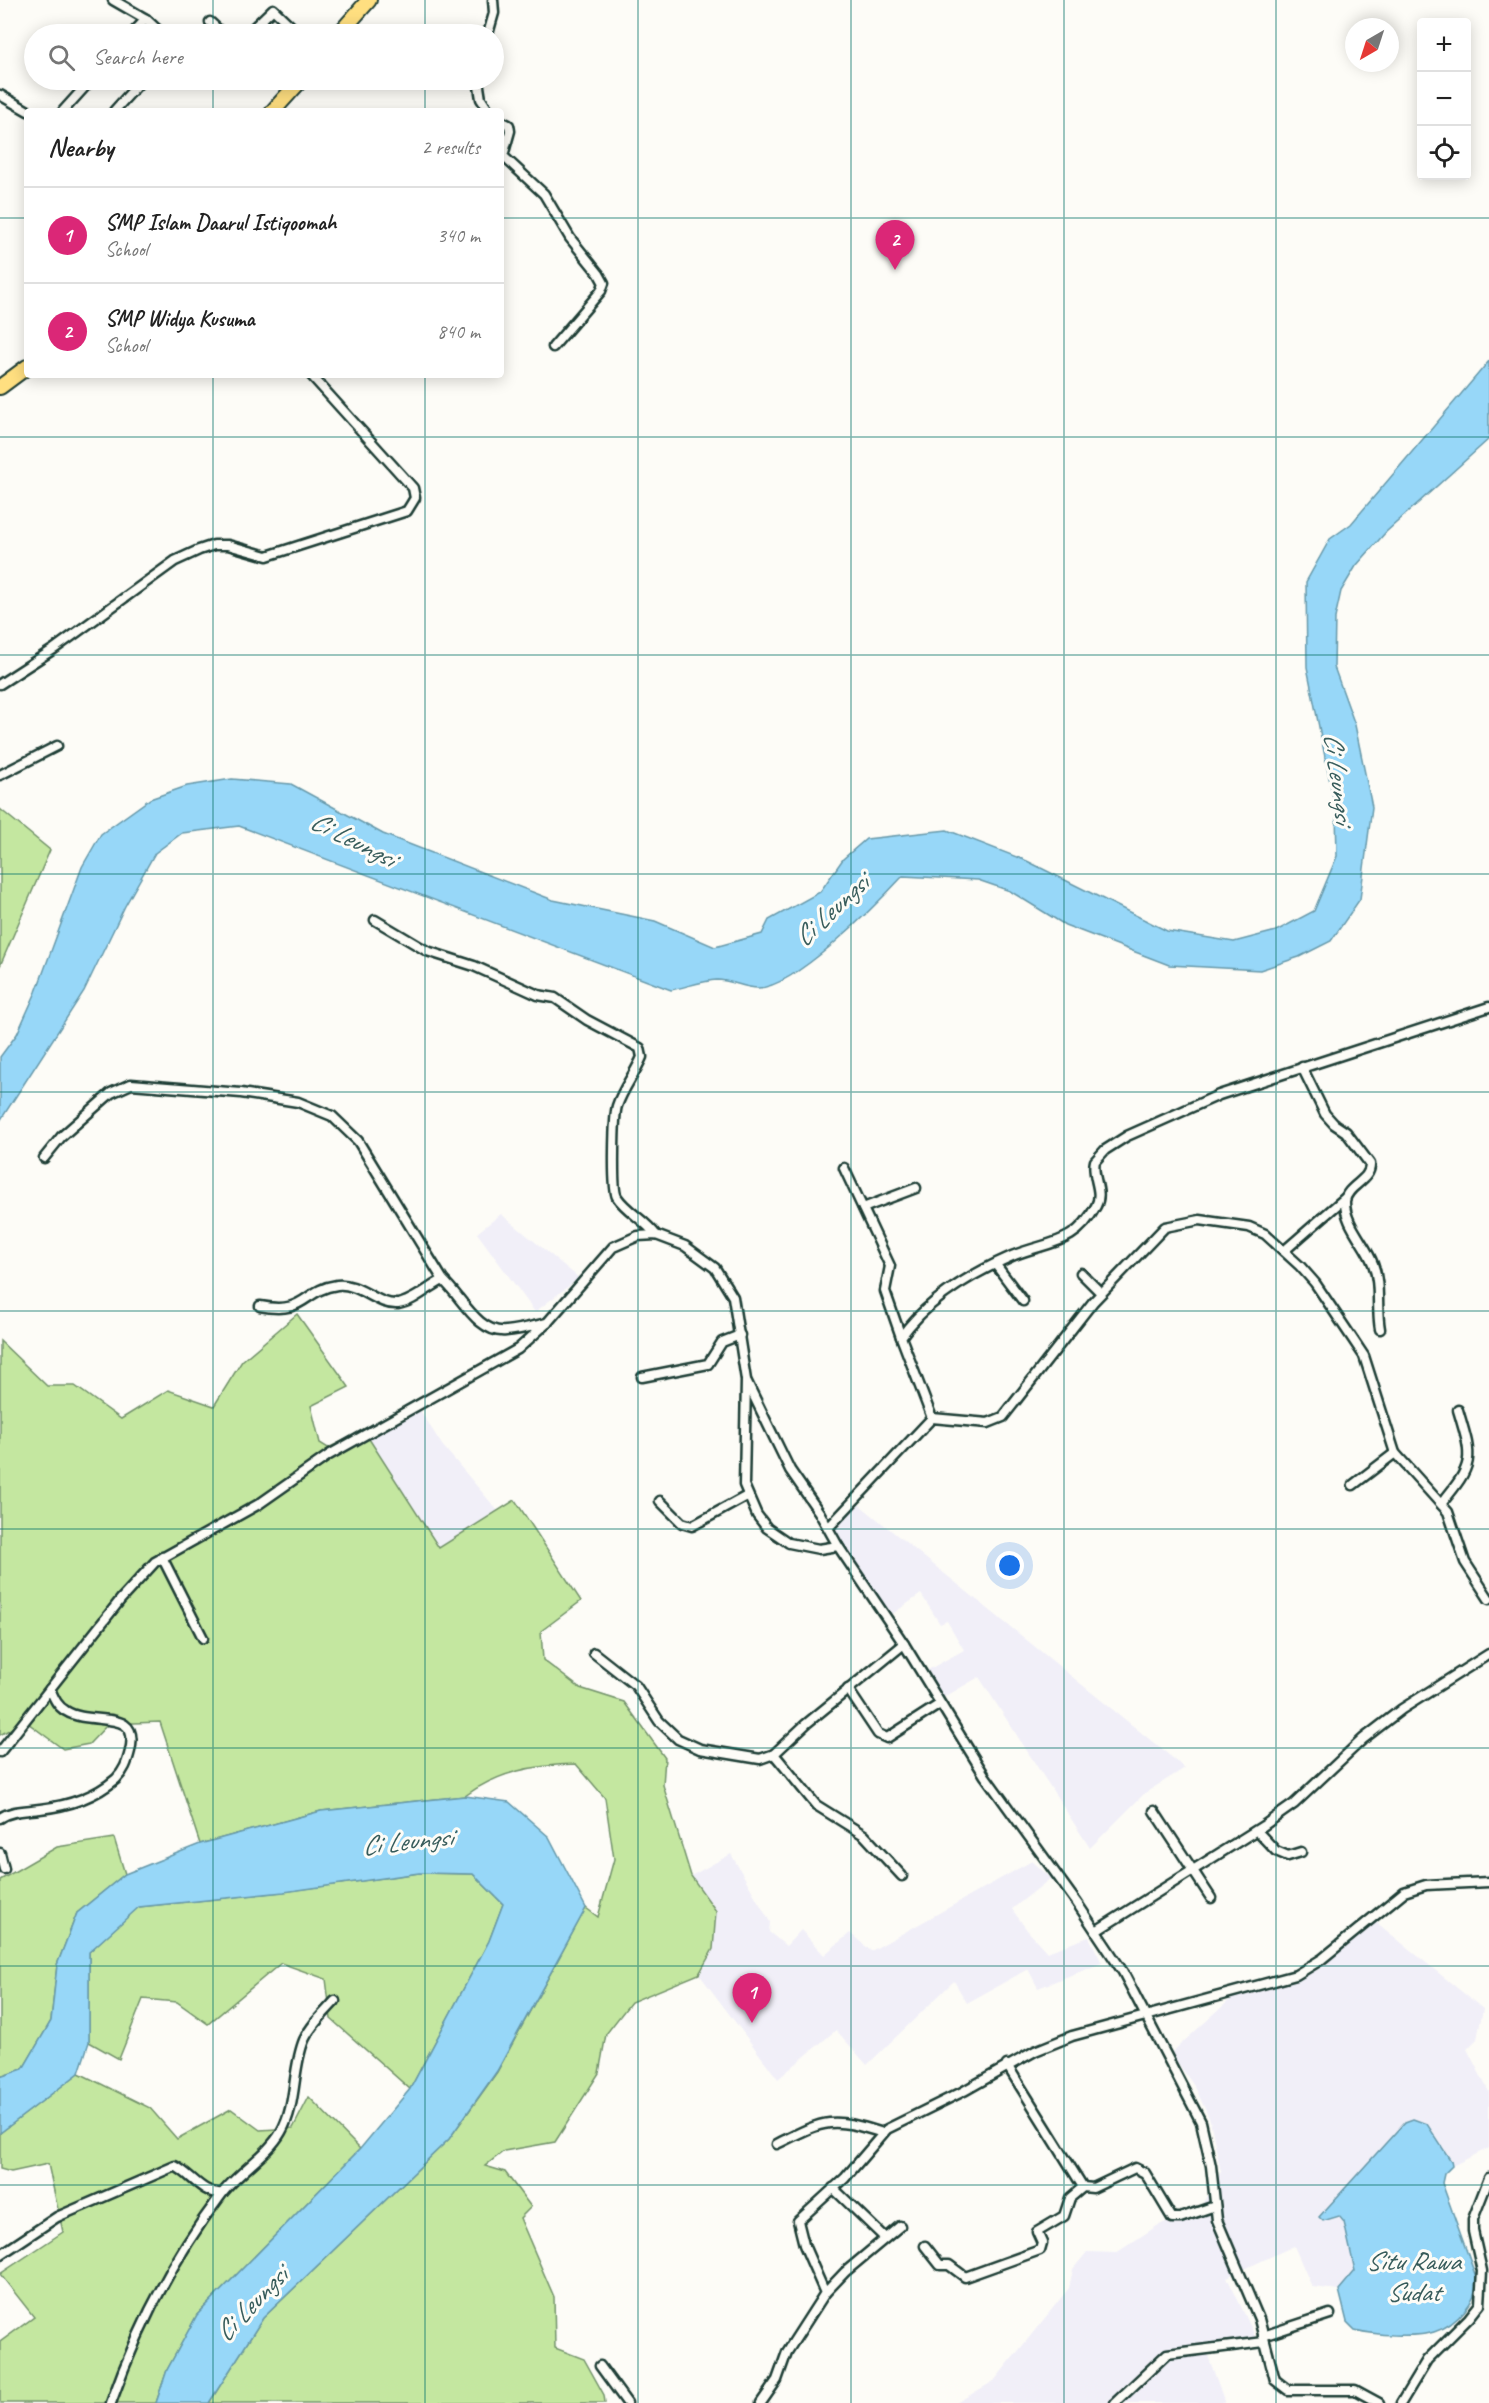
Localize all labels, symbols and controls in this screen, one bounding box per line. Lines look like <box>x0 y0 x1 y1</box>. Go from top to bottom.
north arrow <box>1345 18 1399 72</box>
map controls <box>1417 18 1471 180</box>
button: + <box>1417 18 1471 72</box>
search box <box>24 24 504 90</box>
icon: search <box>45 41 78 74</box>
text: Search here <box>93 43 183 71</box>
button: − <box>1417 72 1471 126</box>
button: locate <box>1417 126 1471 180</box>
text: Nearby <box>48 131 113 164</box>
text: 2 results <box>421 135 480 160</box>
text: SMP Islam Daarul Istiqoomah <box>105 209 336 237</box>
pin: 2 <box>876 220 914 270</box>
text: 1 <box>63 223 72 248</box>
text: 340 m <box>437 223 480 248</box>
text: School <box>105 237 148 262</box>
text: SMP Widya Kusuma <box>105 305 254 333</box>
text: 2 <box>63 319 72 344</box>
text: 840 m <box>437 319 480 344</box>
text: School <box>105 333 148 358</box>
water label: Ci Leungsi <box>1317 731 1362 832</box>
water label: Ci Leungsi <box>305 803 407 878</box>
water label: Ci Leungsi <box>786 862 881 953</box>
your location <box>995 1551 1024 1580</box>
water label: Ci Leungsi <box>360 1819 461 1863</box>
pin: 1 <box>732 1974 771 2023</box>
water label: Situ Rawa Sudat <box>1366 2244 1462 2309</box>
water label: Ci Leungsi <box>207 2255 300 2348</box>

